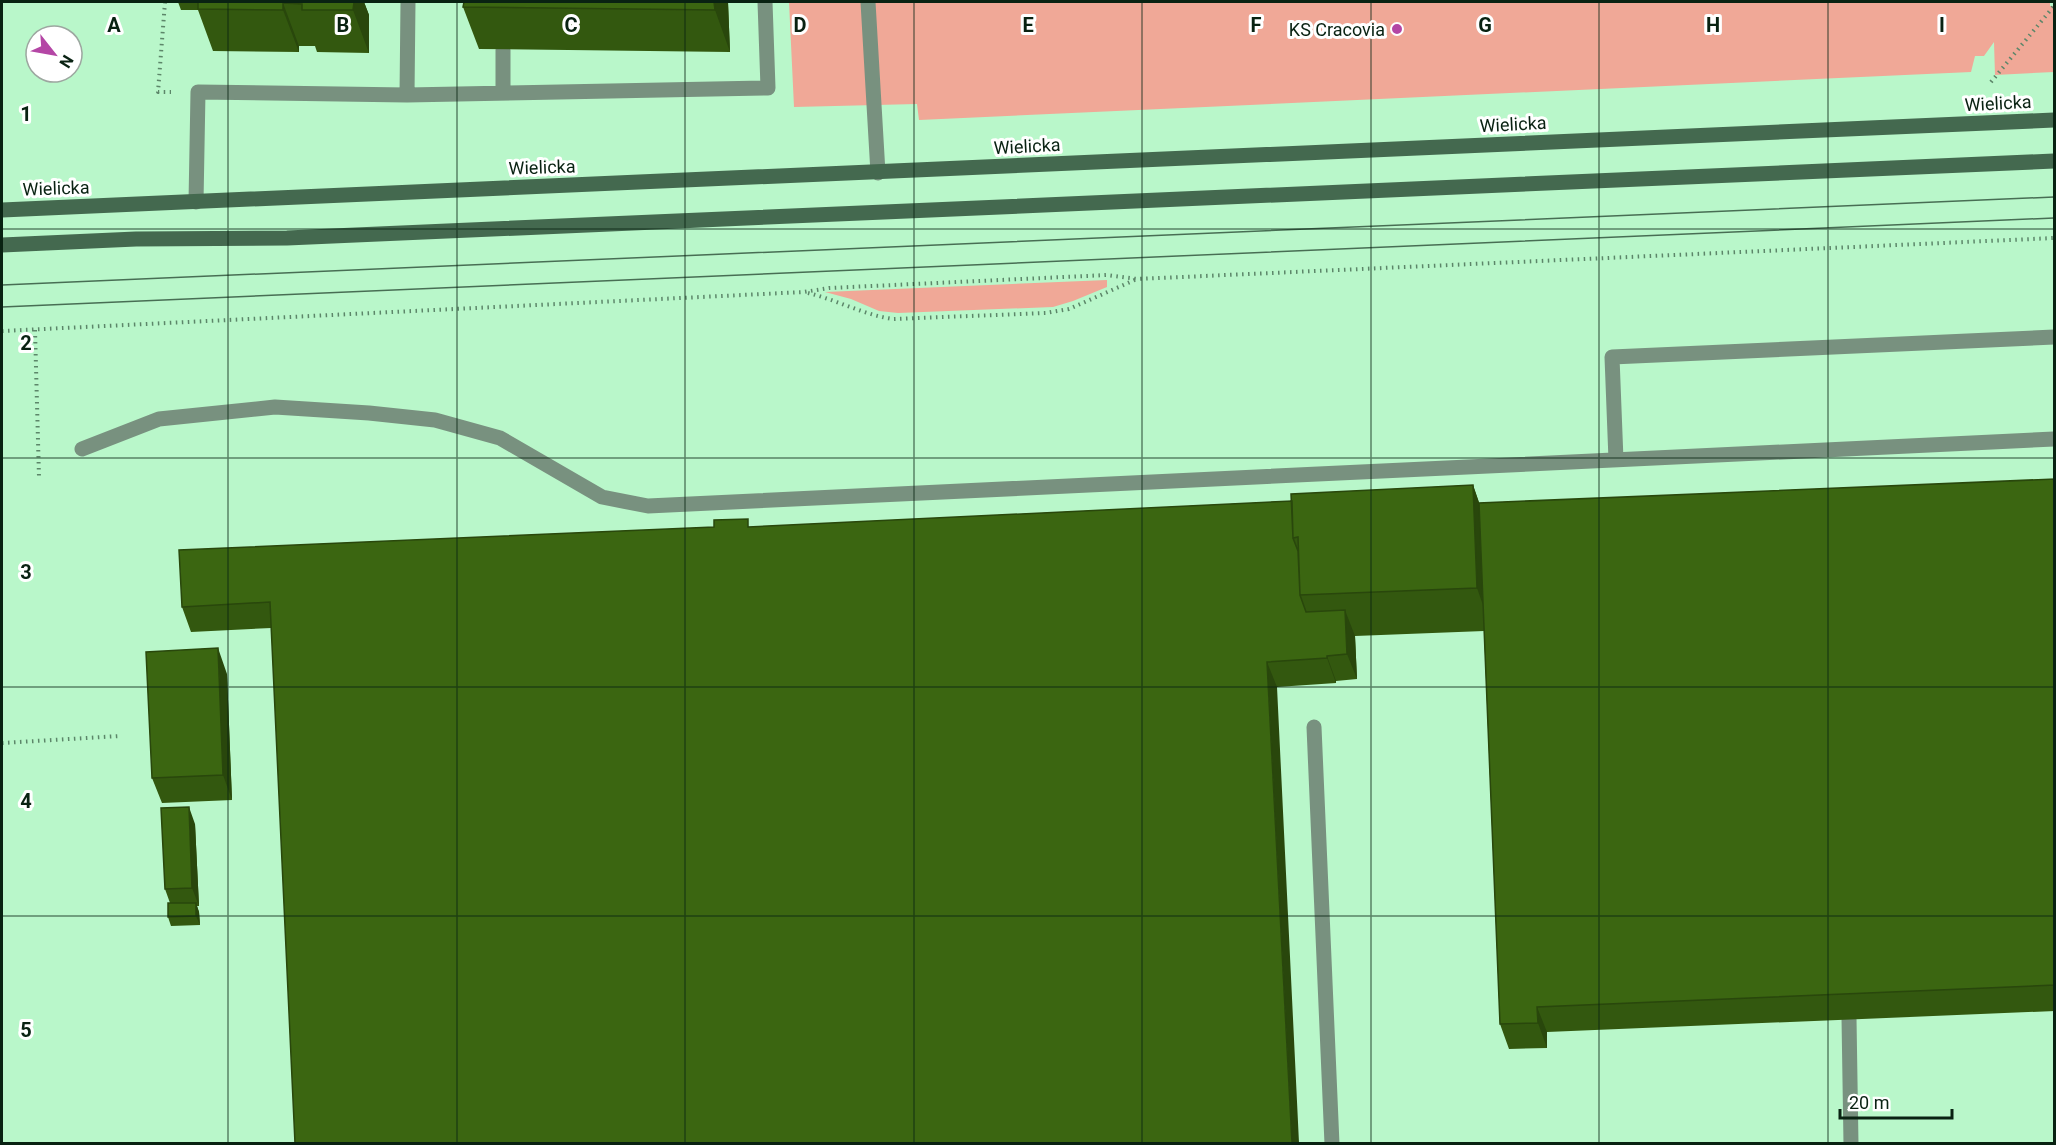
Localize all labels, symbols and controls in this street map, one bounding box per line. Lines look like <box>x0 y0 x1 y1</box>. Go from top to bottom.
text: A <box>107 13 121 37</box>
text: B <box>337 13 349 37</box>
text: C <box>564 13 578 37</box>
text: D <box>794 13 807 37</box>
text: E <box>1022 13 1034 37</box>
text: F <box>1251 13 1262 37</box>
text: G <box>1478 13 1492 37</box>
text: H <box>1706 13 1720 37</box>
text: I <box>1939 13 1945 37</box>
place label: KS Cracovia <box>1289 19 1385 40</box>
marker: KS Cracovia <box>1390 22 1404 36</box>
north arrow <box>24 24 84 84</box>
text: N <box>55 52 77 71</box>
street label: Wielicka <box>1964 91 2032 115</box>
text: 1 <box>20 102 32 126</box>
street label: Wielicka <box>1479 112 1547 136</box>
street label: Wielicka <box>993 134 1061 158</box>
street label: Wielicka <box>508 155 576 179</box>
street label: Wielicka <box>22 176 90 200</box>
text: 2 <box>20 331 32 355</box>
text: 3 <box>20 560 32 584</box>
text: 4 <box>20 789 32 813</box>
text: 5 <box>20 1018 32 1042</box>
scale bar <box>1840 1082 1952 1120</box>
text: 20 m <box>1849 1092 1889 1113</box>

